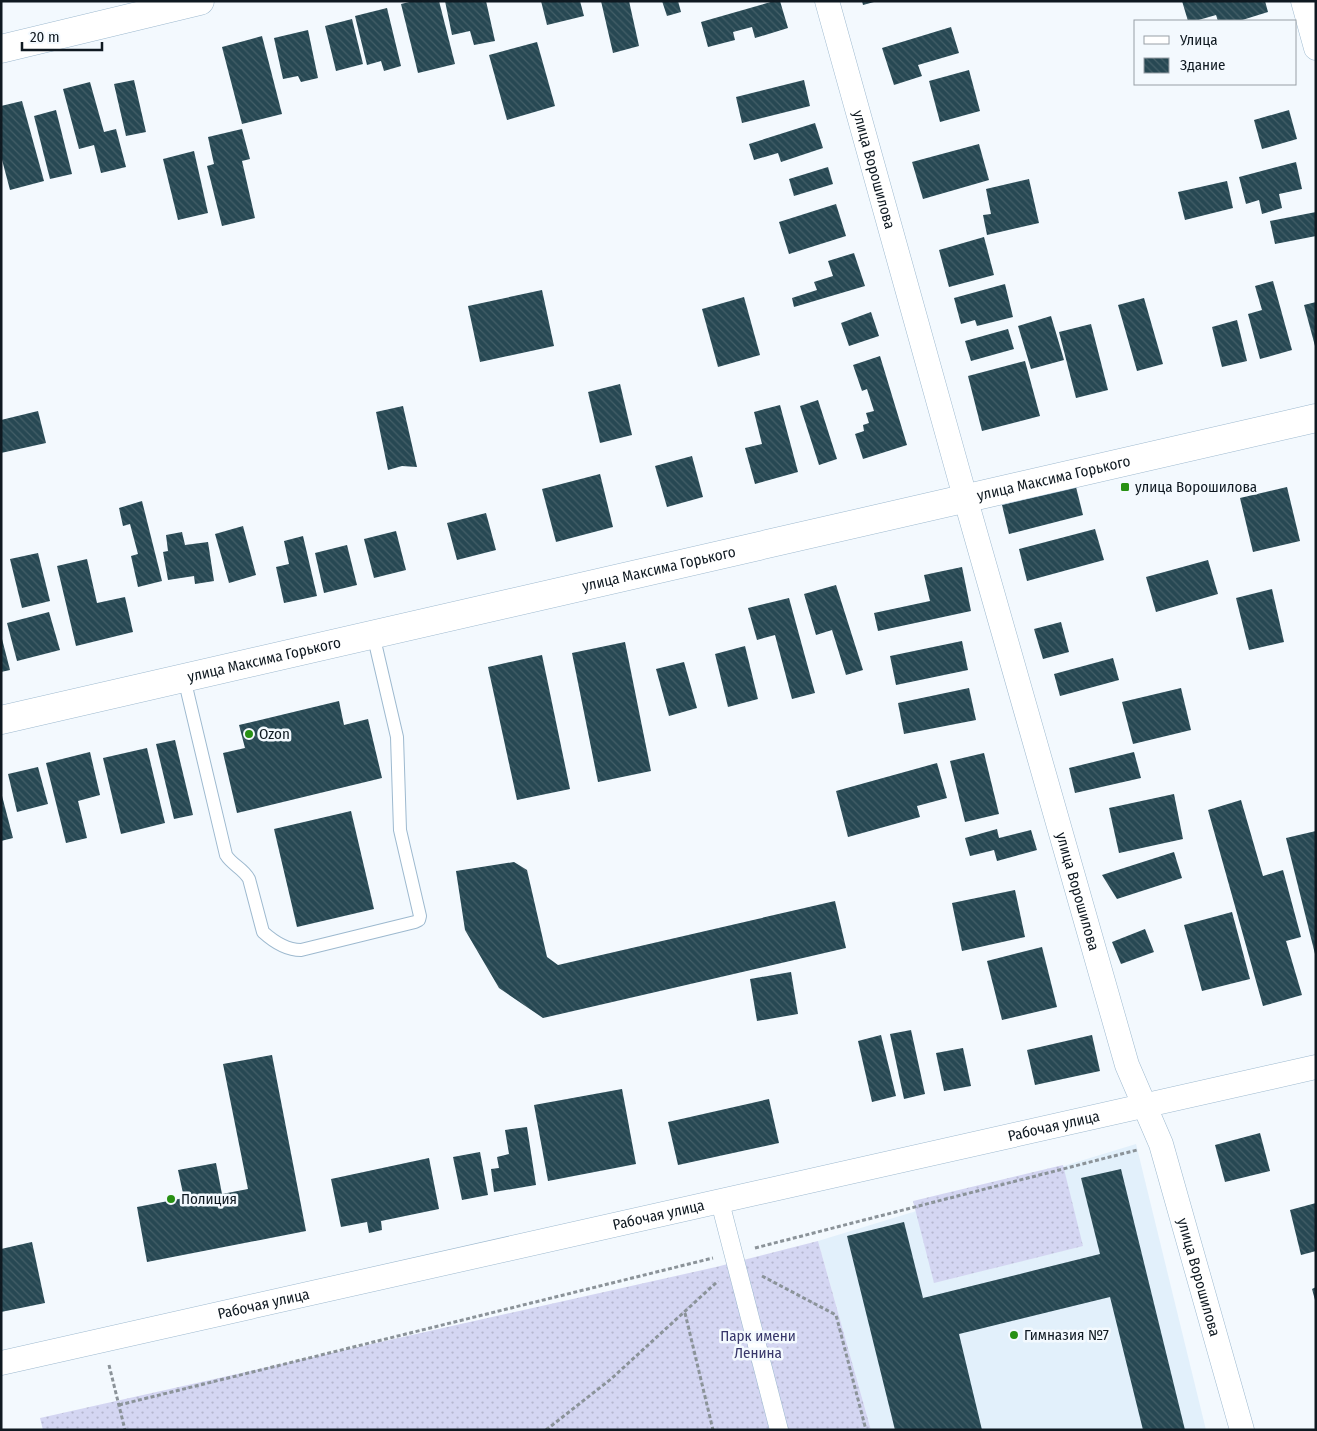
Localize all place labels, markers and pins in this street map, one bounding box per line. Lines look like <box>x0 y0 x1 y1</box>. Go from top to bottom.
place label: улица Ворошилова <box>1135 478 1257 496</box>
marker: улица Ворошилова <box>1119 481 1131 493</box>
place label: Ozon <box>259 725 290 743</box>
marker: Ozon <box>243 728 255 740</box>
place label: Полиция <box>181 1190 237 1208</box>
marker: Полиция <box>165 1193 177 1205</box>
place label: Гимназия №7 <box>1024 1326 1109 1344</box>
marker: Гимназия №7 <box>1008 1329 1020 1341</box>

